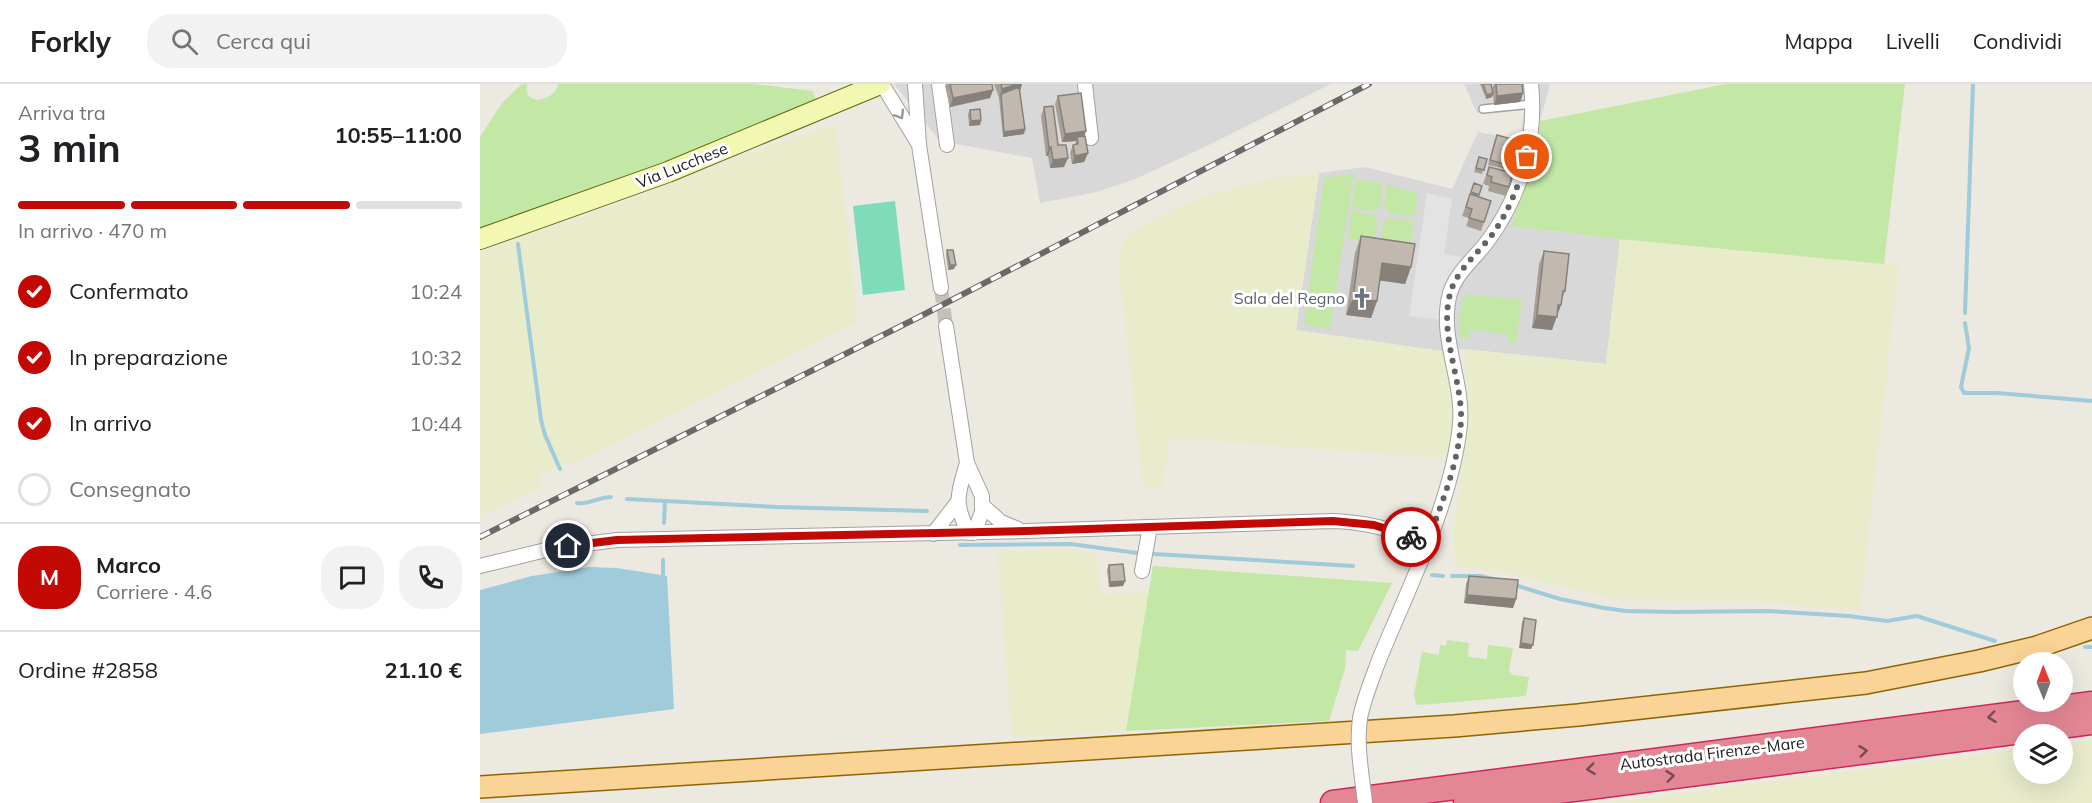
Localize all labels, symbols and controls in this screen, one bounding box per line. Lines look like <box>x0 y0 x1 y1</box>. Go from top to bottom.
search box <box>147 14 567 68</box>
text: Forkly <box>30 24 111 59</box>
icon: search <box>168 25 201 58</box>
text: Cerca qui <box>216 27 311 55</box>
text: Mappa <box>1784 28 1853 54</box>
text: Livelli <box>1886 28 1940 54</box>
text: Condividi <box>1973 28 2062 54</box>
text: Arriva tra <box>18 100 106 125</box>
one-way arrow <box>893 109 905 119</box>
text: 10:55–11:00 <box>334 121 462 149</box>
text: 3 min <box>18 123 121 172</box>
pin <box>1501 131 1552 182</box>
street label: Via Lucchese <box>633 138 731 192</box>
icon: bag <box>1510 140 1543 173</box>
text: In arrivo · 470 m <box>18 218 167 243</box>
icon: check <box>18 275 51 308</box>
text: Confermato <box>69 277 188 305</box>
text: 10:24 <box>409 279 462 304</box>
church icon: Sala del Regno <box>1350 286 1374 310</box>
place label: Sala del Regno <box>1234 288 1345 308</box>
icon: check <box>18 341 51 374</box>
text: In preparazione <box>69 343 228 371</box>
text: 10:32 <box>409 345 462 370</box>
icon: check <box>18 407 51 440</box>
text: In arrivo <box>69 409 152 437</box>
text: 10:44 <box>409 411 462 436</box>
text: Consegnato <box>69 475 191 503</box>
courier <box>1381 507 1441 567</box>
pin <box>542 520 593 571</box>
icon: bike <box>1395 521 1428 554</box>
icon: home <box>551 529 584 562</box>
button: chat <box>321 546 384 609</box>
button: phone <box>399 546 462 609</box>
text: Marco <box>96 551 161 579</box>
text: M <box>40 563 59 591</box>
text: Corriere · 4.6 <box>96 579 212 604</box>
north arrow <box>2013 652 2073 712</box>
map controls <box>2013 652 2073 784</box>
text: Ordine #2858 <box>18 656 158 684</box>
text: 21.10 € <box>385 656 462 684</box>
one-way arrow <box>1988 710 1997 723</box>
button: layers <box>2013 724 2073 784</box>
street label: Autostrada Firenze-Mare <box>1618 732 1806 774</box>
one-way arrow <box>1859 746 1868 758</box>
one-way arrow <box>1586 763 1595 775</box>
one-way arrow <box>1665 771 1675 783</box>

